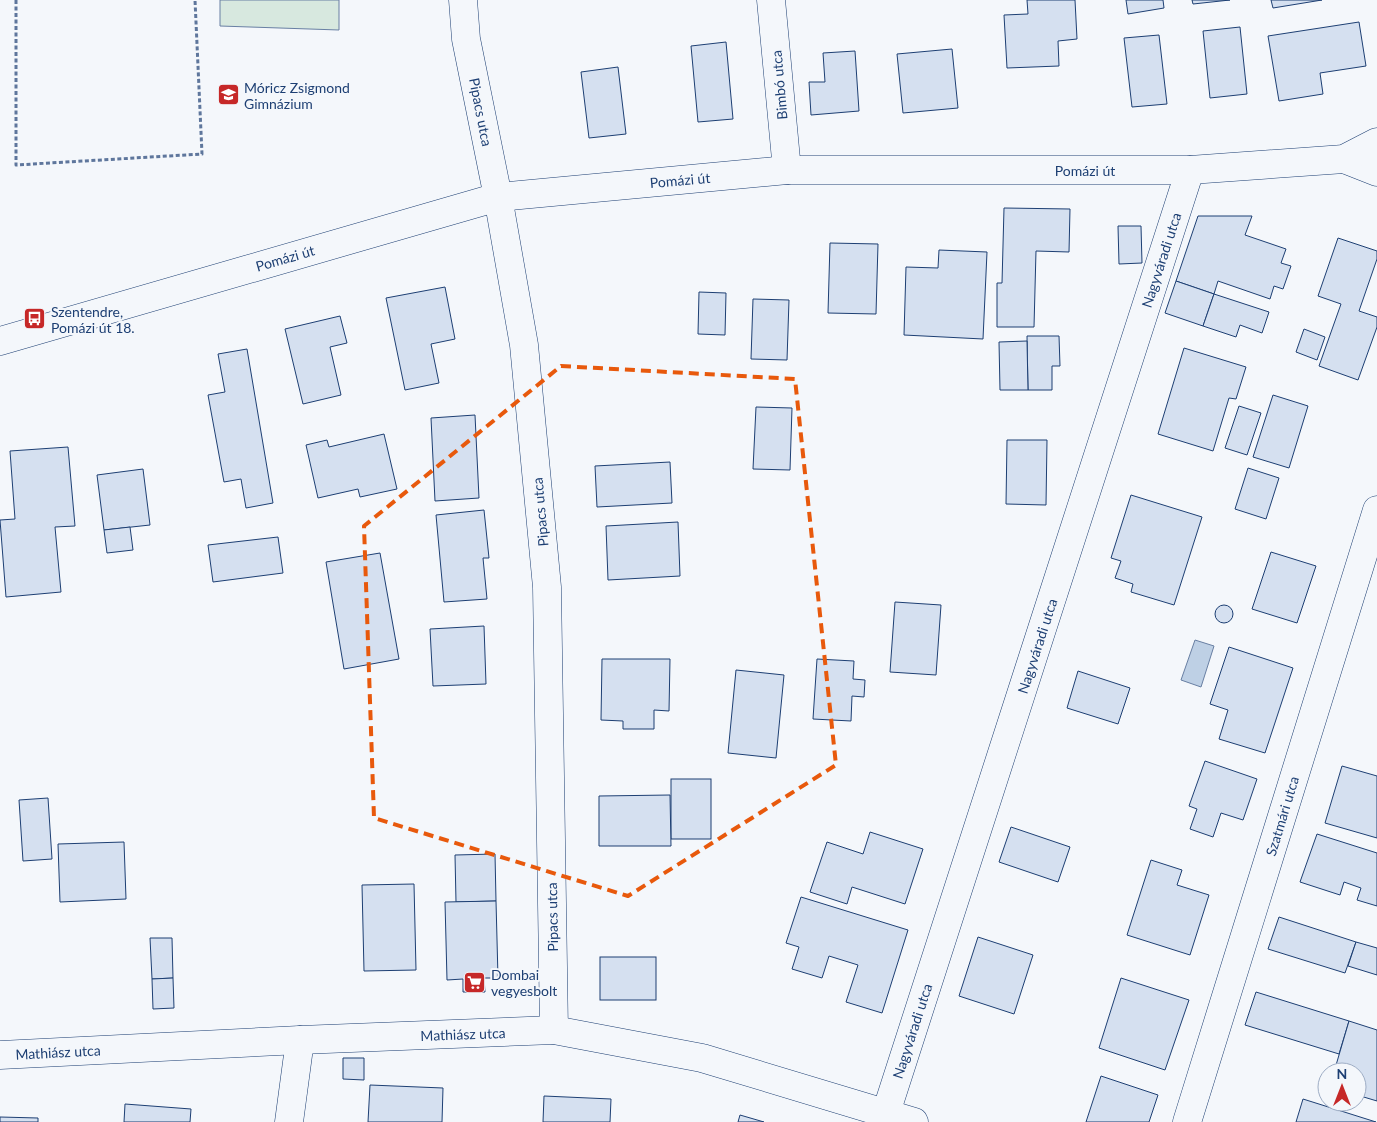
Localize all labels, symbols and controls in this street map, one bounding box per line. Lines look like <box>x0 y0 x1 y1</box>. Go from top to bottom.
street label: Bimbó utca <box>767 50 790 120</box>
street label: Pipacs utca <box>466 76 496 148</box>
place label: Móricz Zsigmond Gimnázium <box>244 79 350 112</box>
school or university icon: Móricz Zsigmond Gimnázium <box>216 83 240 107</box>
street label: Pomázi út <box>1055 162 1115 179</box>
street label: Pomázi út <box>649 169 711 191</box>
street label: Nagyváradi utca <box>1138 210 1184 310</box>
street label: Pomázi út <box>254 241 316 275</box>
place label: Szentendre, Pomázi út 18. <box>51 303 135 336</box>
bus stop icon: Szentendre, Pomázi út 18. <box>23 307 47 331</box>
street label: Pipacs utca <box>529 477 551 547</box>
street label: Nagyváradi utca <box>1014 596 1060 696</box>
street label: Szatmári utca <box>1262 774 1302 858</box>
street label: Pipacs utca <box>543 882 561 952</box>
place label: Dombai vegyesbolt <box>491 966 557 999</box>
supermarket icon: Dombai vegyesbolt <box>463 970 487 994</box>
street label: Nagyváradi utca <box>889 981 935 1081</box>
street label: Mathiász utca <box>420 1024 506 1044</box>
street label: Mathiász utca <box>15 1041 101 1063</box>
north arrow <box>1317 1062 1367 1112</box>
text: N <box>1337 1065 1347 1082</box>

